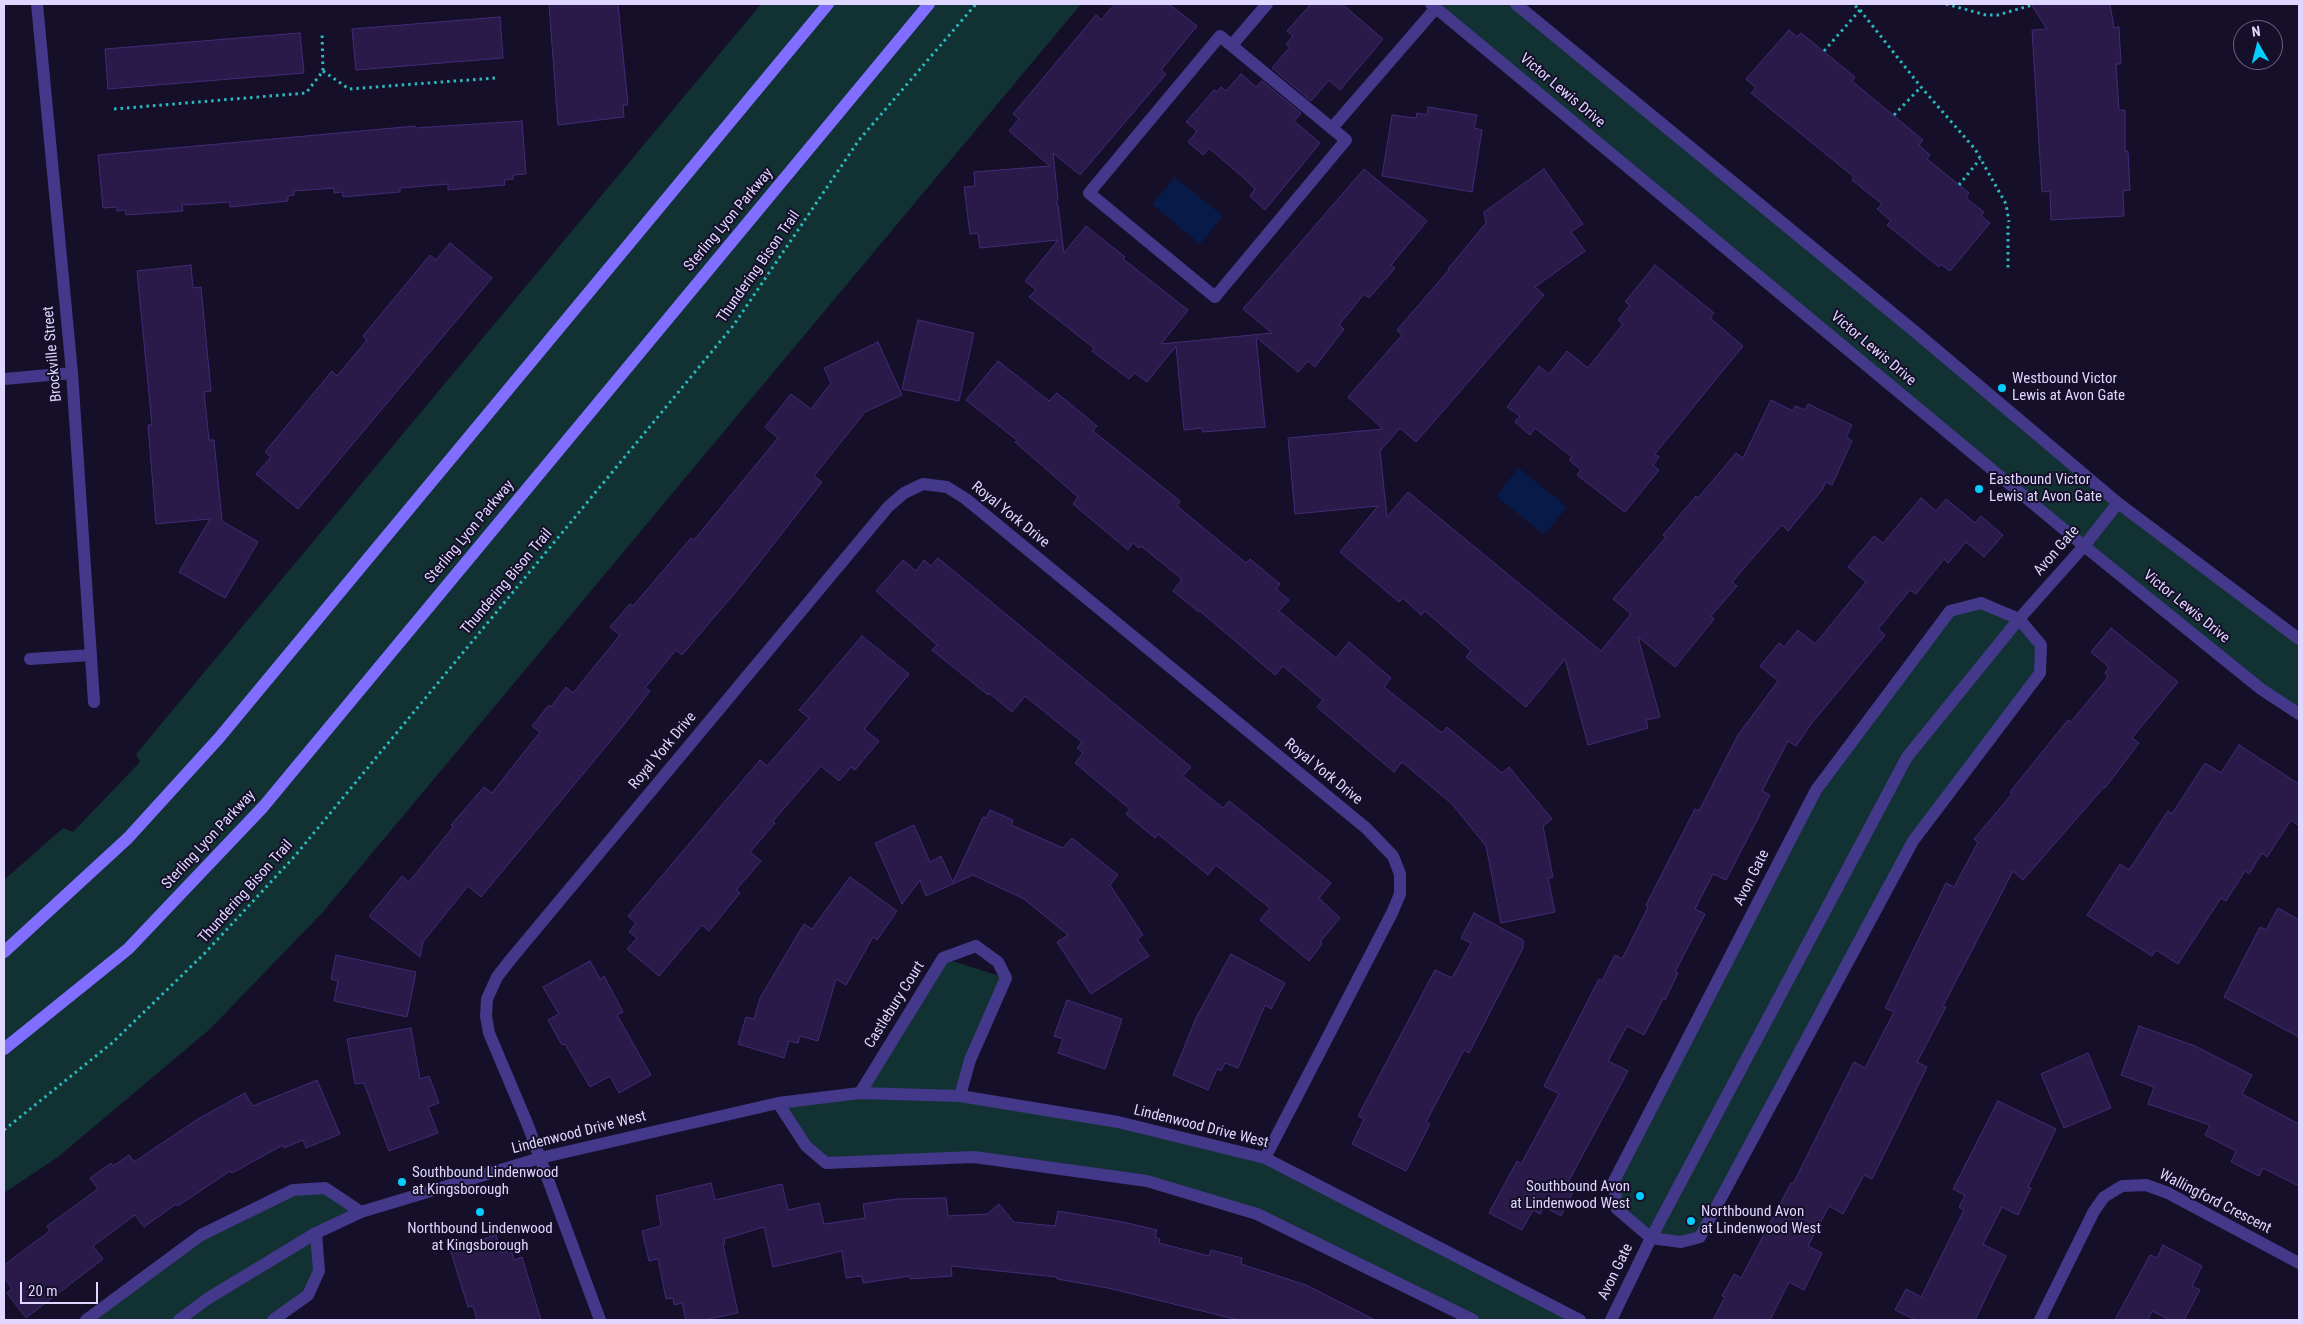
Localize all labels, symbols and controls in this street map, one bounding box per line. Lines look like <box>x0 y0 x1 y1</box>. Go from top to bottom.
north arrow <box>2233 20 2283 70</box>
text: N <box>2251 23 2261 40</box>
street label: Victor Lewis Drive <box>1516 50 1608 132</box>
street label: Sterling Lyon Parkway <box>681 165 777 275</box>
street label: Thundering Bison Trail <box>714 208 804 326</box>
street label: Brockville Street <box>40 305 66 403</box>
street label: Victor Lewis Drive <box>1827 308 1919 390</box>
place label: Westbound Victor Lewis at Avon Gate <box>2012 370 2125 405</box>
marker: Westbound Victor Lewis at Avon Gate <box>1996 382 2008 394</box>
place label: Eastbound Victor Lewis at Avon Gate <box>1989 471 2102 506</box>
street label: Sterling Lyon Parkway <box>422 477 518 587</box>
street label: Royal York Drive <box>967 478 1053 552</box>
marker: Eastbound Victor Lewis at Avon Gate <box>1973 483 1985 495</box>
street label: Avon Gate <box>2030 522 2084 580</box>
street label: Thundering Bison Trail <box>458 525 556 639</box>
street label: Victor Lewis Drive <box>2139 567 2233 647</box>
street label: Royal York Drive <box>626 709 700 793</box>
street label: Royal York Drive <box>1280 735 1366 809</box>
street label: Sterling Lyon Parkway <box>158 787 260 893</box>
street label: Thundering Bison Trail <box>195 837 297 947</box>
street label: Avon Gate <box>1730 847 1774 909</box>
street label: Castlebury Court <box>861 958 929 1052</box>
street label: Lindenwood Drive West <box>1132 1102 1270 1152</box>
street label: Lindenwood Drive West <box>510 1108 648 1158</box>
place label: Southbound Lindenwood at Kingsborough <box>412 1164 558 1199</box>
street label: Wallingford Crescent <box>2156 1166 2274 1238</box>
marker: Southbound Lindenwood at Kingsborough <box>396 1176 408 1188</box>
place label: Southbound Avon at Lindenwood West <box>1510 1178 1630 1213</box>
marker: Southbound Avon at Lindenwood West <box>1634 1190 1646 1202</box>
place label: Northbound Avon at Lindenwood West <box>1701 1203 1821 1238</box>
marker: Northbound Lindenwood at Kingsborough <box>474 1206 486 1218</box>
marker: Northbound Avon at Lindenwood West <box>1685 1215 1697 1227</box>
place label: Northbound Lindenwood at Kingsborough <box>407 1220 553 1255</box>
street label: Avon Gate <box>1595 1241 1637 1303</box>
scale bar <box>22 1272 100 1304</box>
text: 20 m <box>28 1282 58 1300</box>

